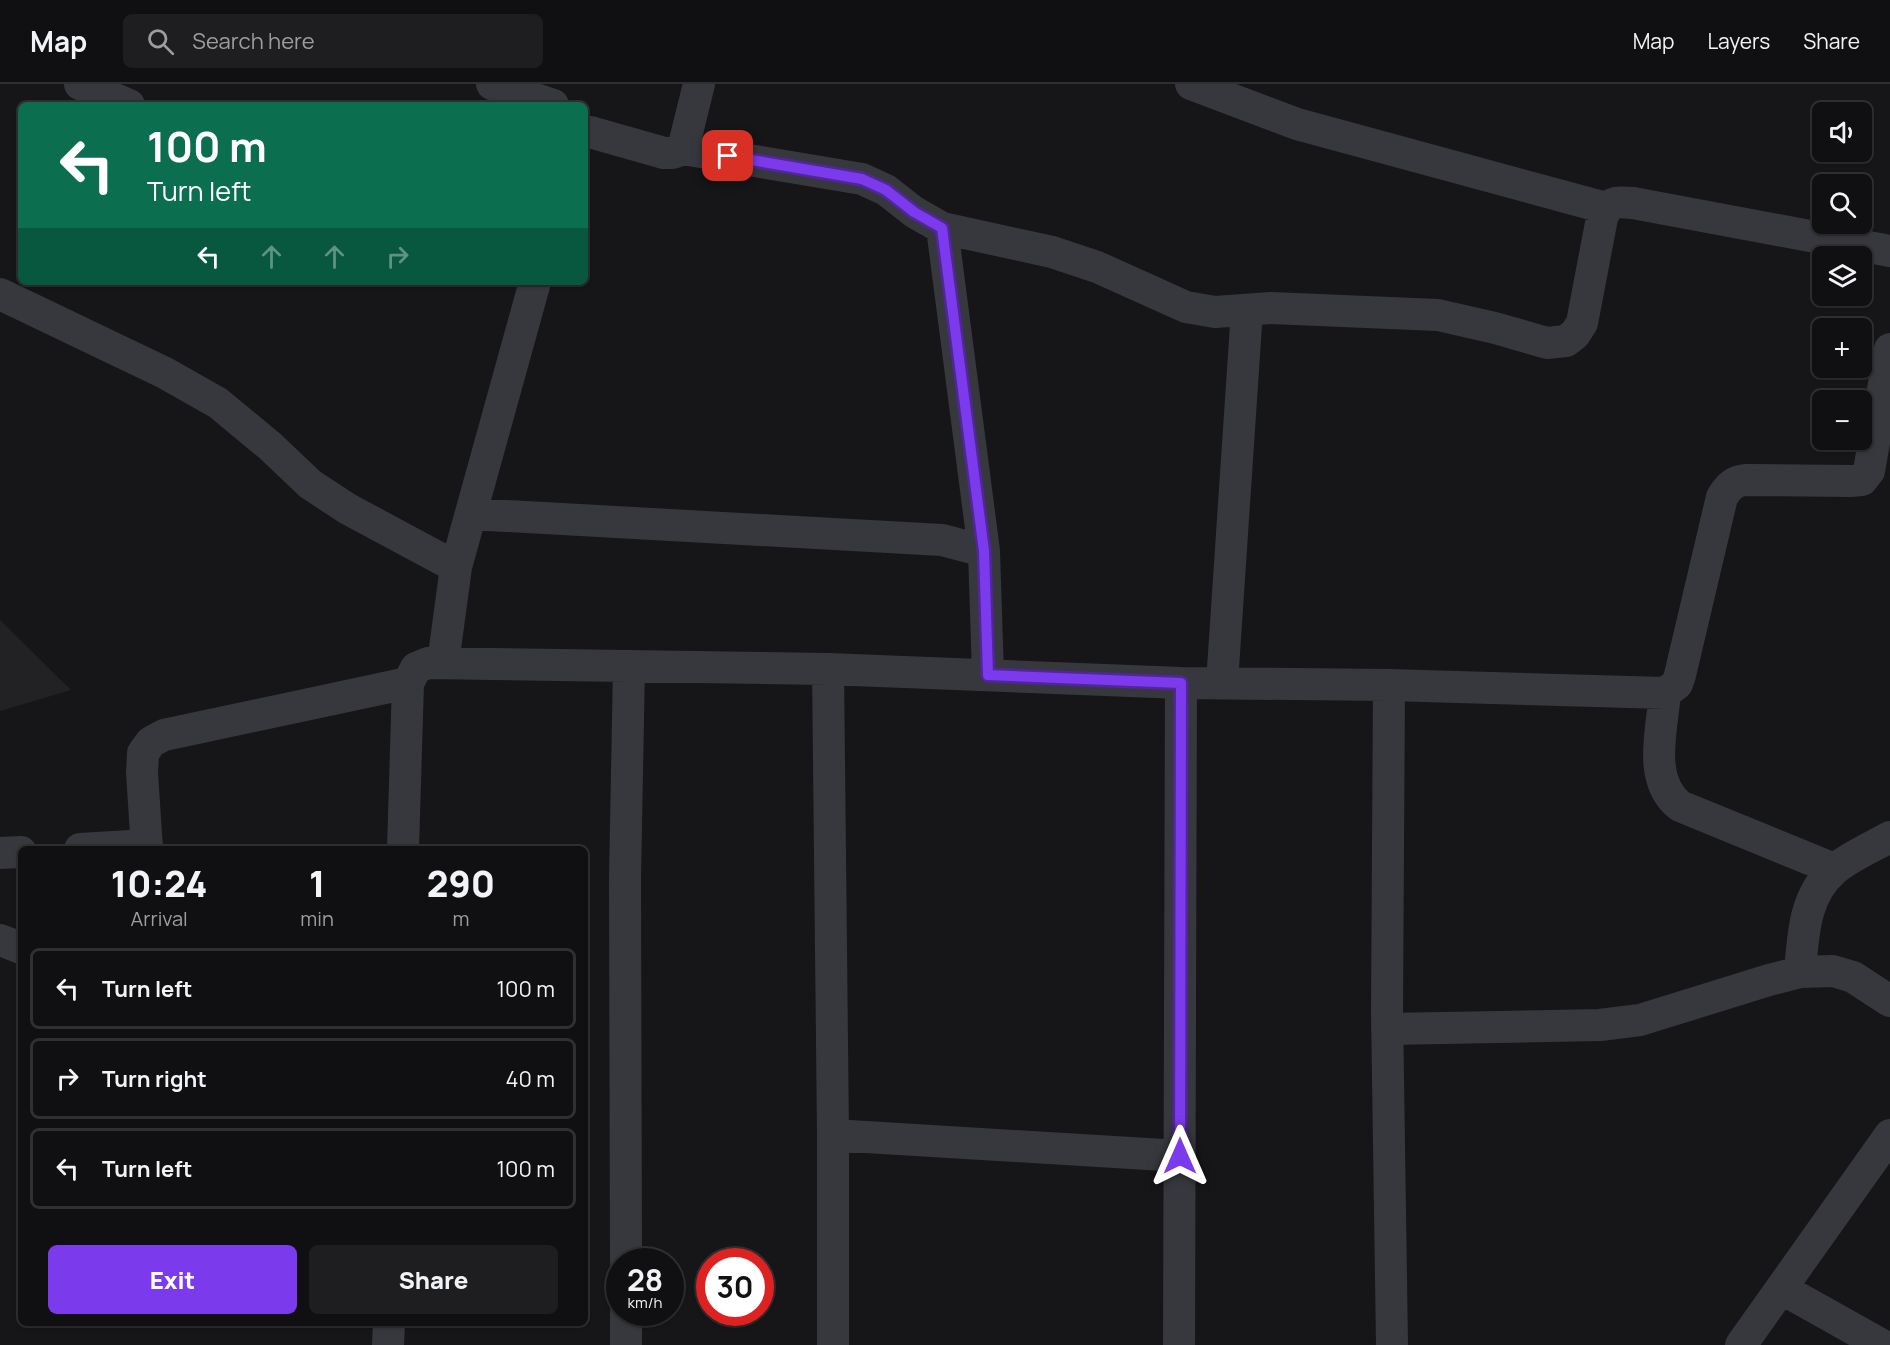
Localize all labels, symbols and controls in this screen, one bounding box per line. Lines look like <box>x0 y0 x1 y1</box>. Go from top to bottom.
search box <box>123 14 543 68</box>
text: Map <box>30 22 87 60</box>
icon: search <box>144 25 177 58</box>
text: Search here <box>192 26 315 56</box>
text: Map <box>1633 27 1674 55</box>
text: Layers <box>1707 27 1770 55</box>
text: Share <box>1803 27 1860 55</box>
map controls <box>1812 102 1872 450</box>
button: sound <box>1812 102 1872 162</box>
text: 100 m <box>147 117 267 175</box>
icon: left <box>48 126 126 204</box>
pin <box>702 130 753 181</box>
icon: arrive <box>711 139 744 172</box>
text: Turn left <box>147 172 251 209</box>
button: search <box>1812 174 1872 234</box>
icon: left <box>192 240 225 273</box>
icon: ahead <box>255 240 288 273</box>
icon: ahead <box>318 240 351 273</box>
icon: right <box>381 240 414 273</box>
button: layers <box>1812 246 1872 306</box>
button: + <box>1812 318 1872 378</box>
button: − <box>1812 390 1872 450</box>
text: 10:24 <box>111 859 207 908</box>
text: 1 <box>309 859 325 908</box>
text: 290 <box>427 859 495 908</box>
text: Arrival <box>131 905 188 932</box>
text: min <box>300 905 334 932</box>
text: m <box>452 905 469 932</box>
icon: left <box>51 972 84 1005</box>
text: Turn left <box>102 974 192 1004</box>
text: 100 m <box>497 974 555 1004</box>
icon: right <box>51 1062 84 1095</box>
text: Turn right <box>102 1064 207 1094</box>
text: 40 m <box>506 1064 555 1094</box>
position arrow <box>1148 1124 1212 1188</box>
icon: left <box>51 1152 84 1185</box>
text: Turn left <box>102 1154 192 1184</box>
text: 100 m <box>497 1154 555 1184</box>
button: Exit <box>48 1245 297 1314</box>
button: Share <box>309 1245 558 1314</box>
speed limit sign: 30 <box>696 1248 774 1326</box>
text: 28 <box>627 1259 663 1300</box>
text: km/h <box>628 1292 662 1313</box>

